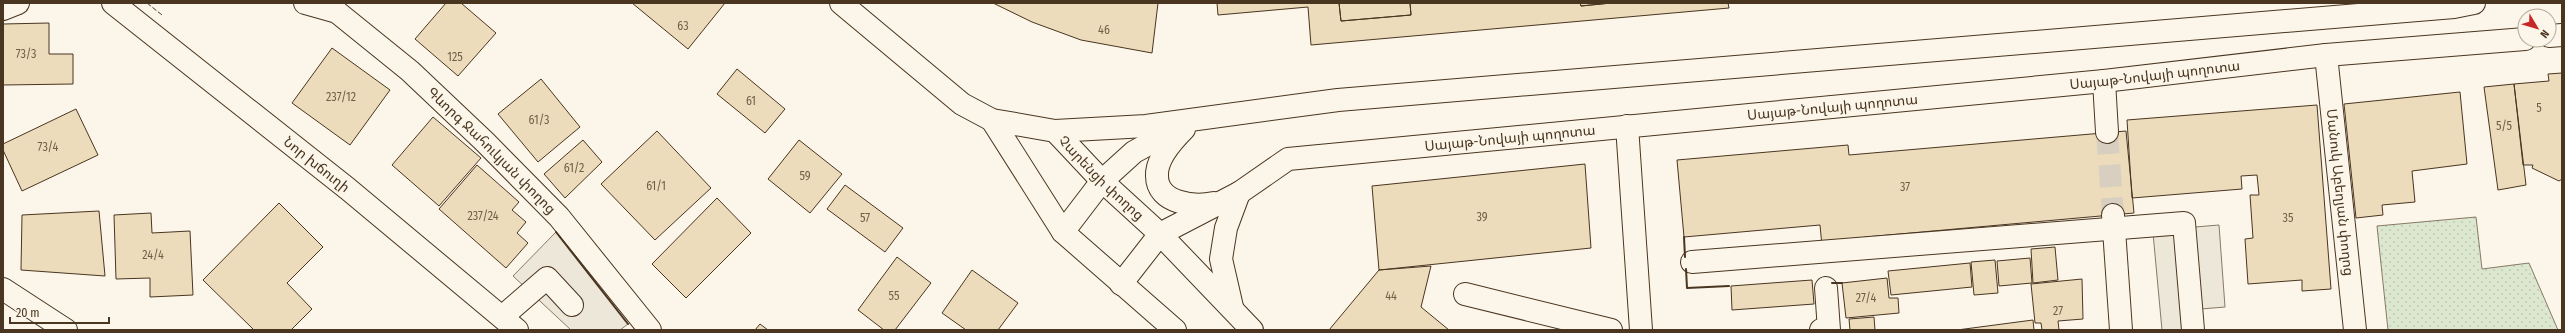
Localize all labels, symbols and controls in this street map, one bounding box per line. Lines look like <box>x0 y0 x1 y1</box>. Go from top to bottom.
north arrow <box>2517 8 2557 48</box>
house number: 63 <box>677 19 689 33</box>
house number: 46 <box>1098 23 1110 37</box>
text: N <box>2537 27 2552 40</box>
house number: 73/3 <box>16 47 36 61</box>
house number: 125 <box>447 50 463 64</box>
street label: Սայաթ-Նովայի պողոտա <box>2069 57 2241 93</box>
street label: Գևորգ Ջահուկյան փողոց <box>424 83 560 217</box>
house number: 237/12 <box>326 90 356 104</box>
street label: Սայաթ-Նովայի պողոտա <box>1746 90 1919 124</box>
house number: 61 <box>746 94 756 108</box>
house number: 5 <box>2536 101 2542 115</box>
street label: Մանուկ Աբեղյան փողոց <box>2323 108 2358 277</box>
house number: 61/3 <box>529 113 549 127</box>
house number: 5/5 <box>2496 119 2513 133</box>
street label: Սայաթ-Նովայի պողոտա <box>1424 121 1596 154</box>
street label: Չարենցի փողոց <box>1055 132 1148 224</box>
street label: Նոր խճուղի <box>280 133 353 196</box>
house number: 73/4 <box>38 140 59 154</box>
house number: 61/2 <box>564 161 584 175</box>
house number: 59 <box>799 169 811 183</box>
house number: 61/1 <box>646 179 666 193</box>
house number: 37 <box>1900 180 1910 194</box>
house number: 237/24 <box>468 209 499 223</box>
house number: 39 <box>1476 210 1488 224</box>
house number: 57 <box>860 211 870 225</box>
house number: 35 <box>2283 211 2294 225</box>
house number: 24/4 <box>142 248 164 262</box>
house number: 55 <box>889 289 900 303</box>
house number: 44 <box>1385 289 1397 303</box>
house number: 27/4 <box>1856 291 1876 305</box>
scale bar <box>10 299 109 325</box>
house number: 27 <box>2053 304 2063 318</box>
text: 20 m <box>16 306 40 320</box>

